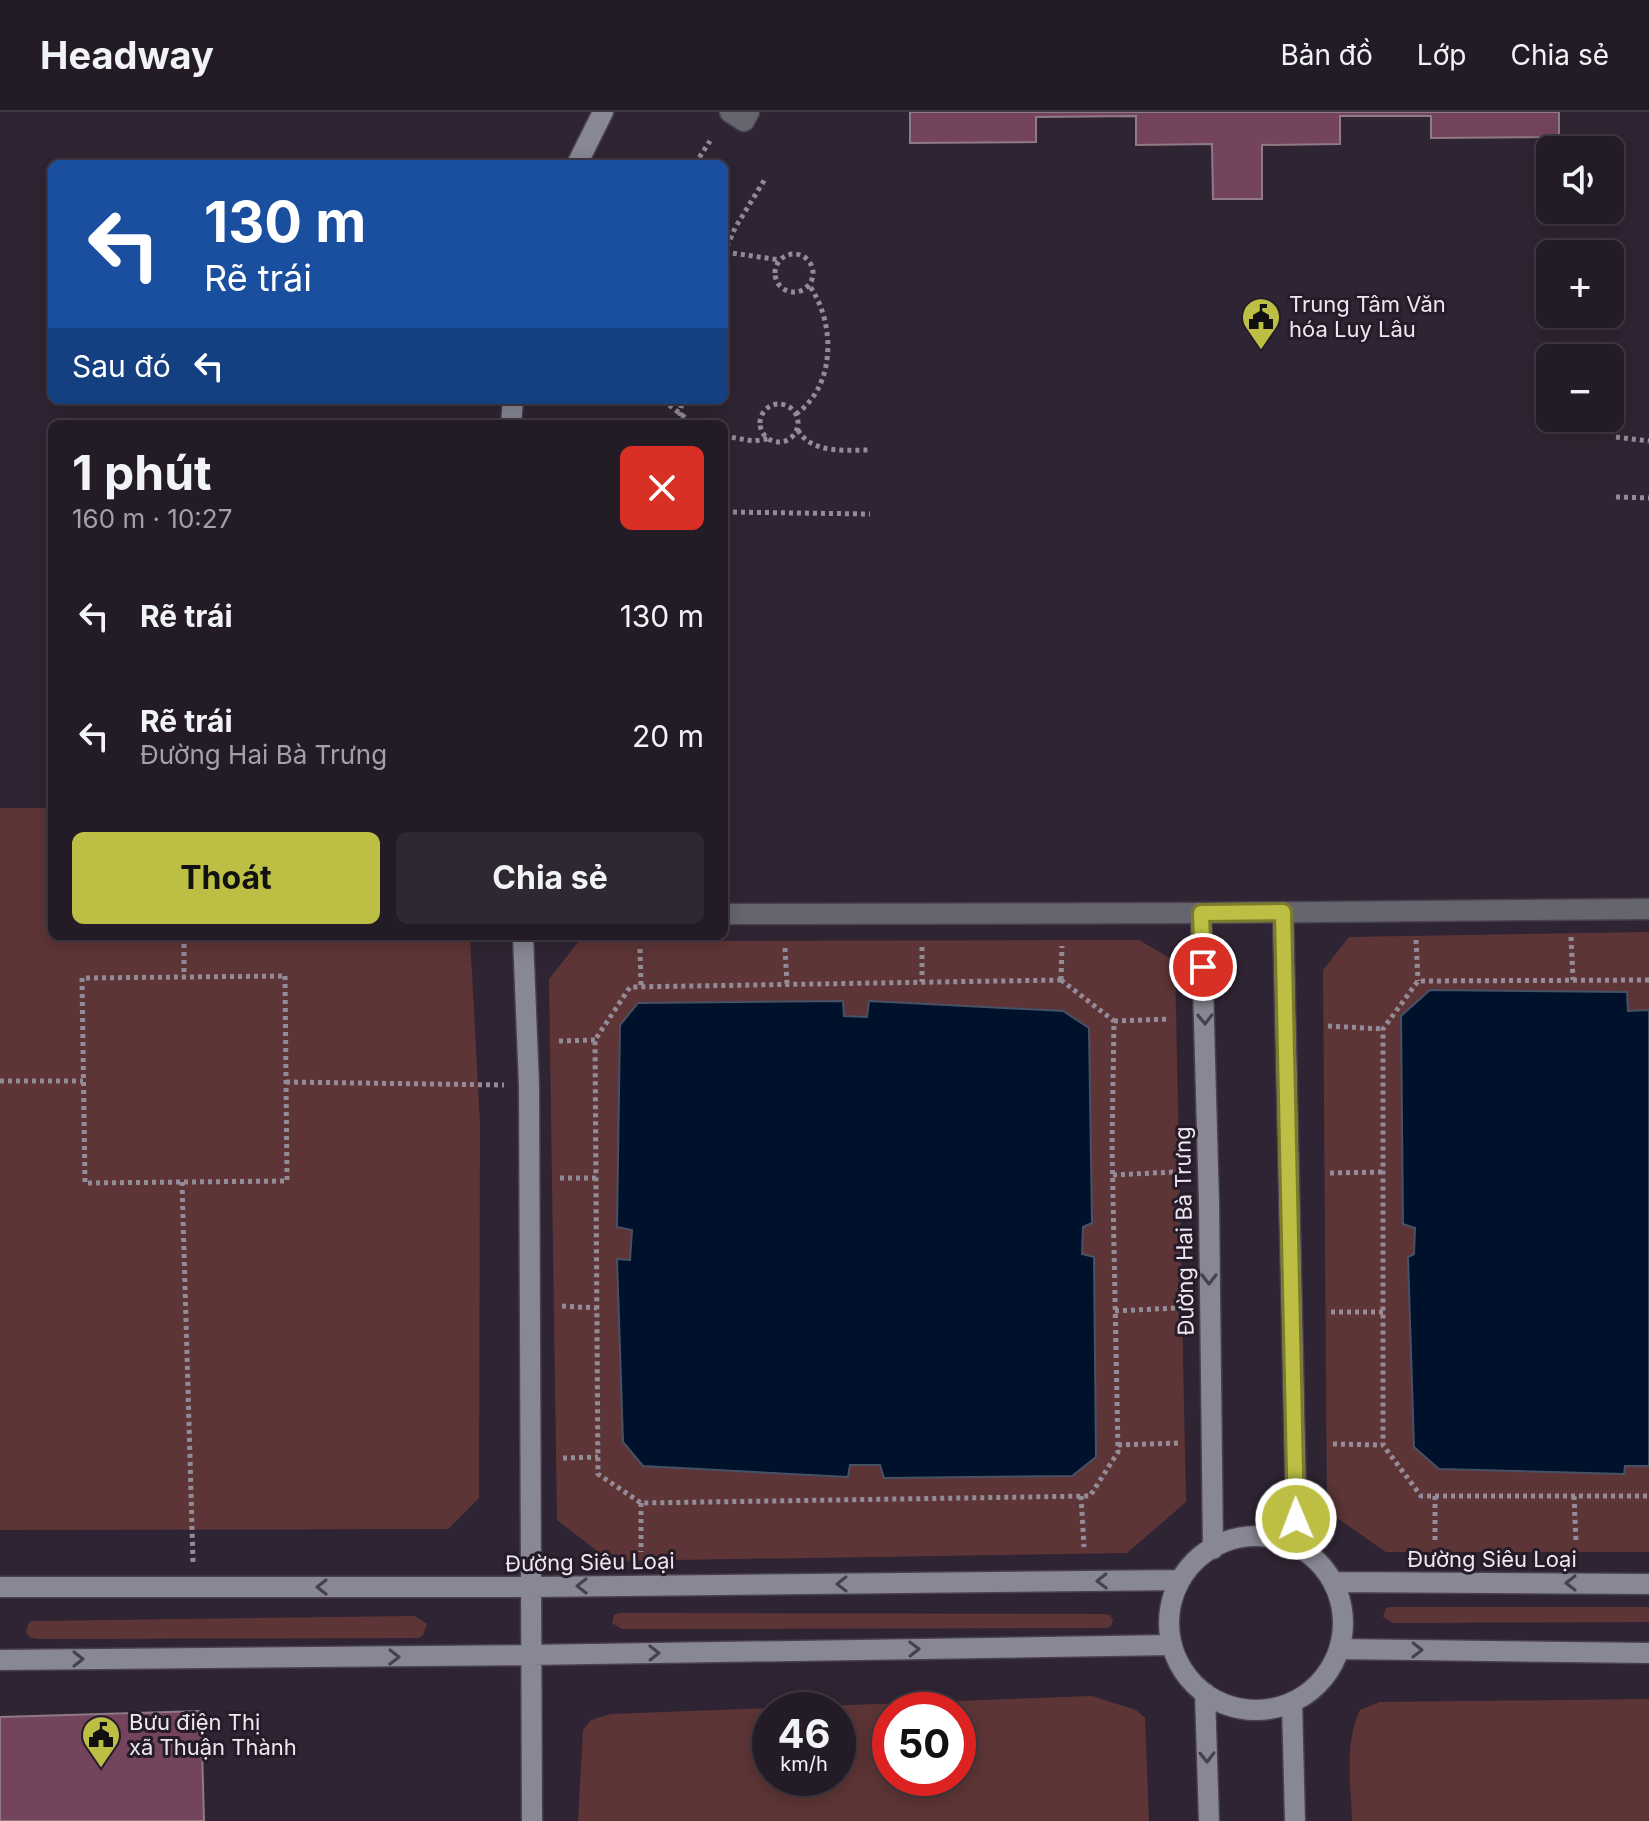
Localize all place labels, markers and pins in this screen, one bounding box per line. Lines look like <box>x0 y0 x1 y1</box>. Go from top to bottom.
place label: Trung Tâm Văn hóa Luy Lâu <box>1289 291 1446 342</box>
public building icon: Trung Tâm Văn hóa Luy Lâu <box>1240 296 1282 351</box>
pin <box>1169 933 1237 1001</box>
place label: Bưu điện Thị xã Thuận Thành <box>129 1709 297 1760</box>
public building icon: Bưu điện Thị xã Thuận Thành <box>80 1714 122 1769</box>

